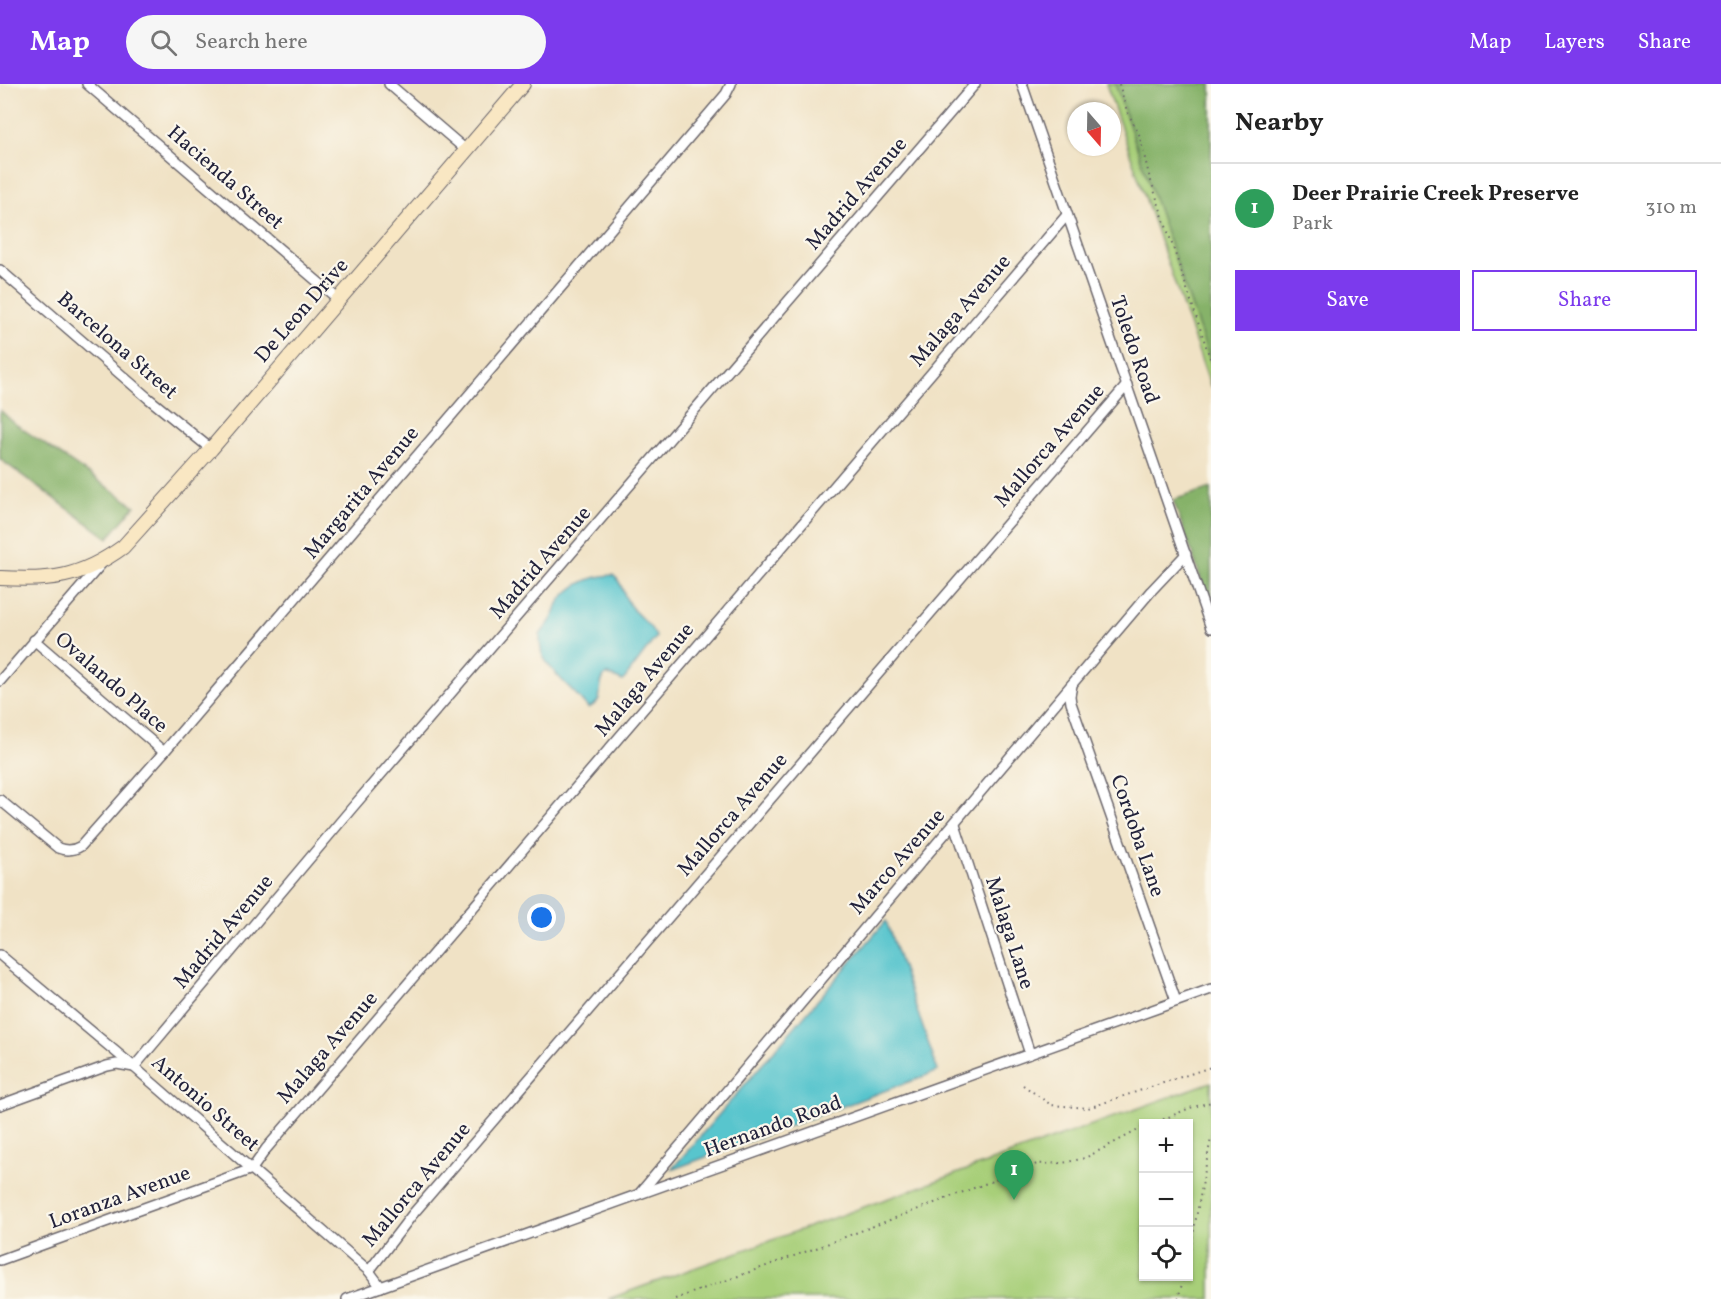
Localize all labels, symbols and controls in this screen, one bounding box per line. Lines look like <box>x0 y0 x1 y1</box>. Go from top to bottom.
search box <box>126 15 546 69</box>
text: Map <box>30 23 90 62</box>
icon: search <box>147 26 180 59</box>
text: Search here <box>195 27 308 58</box>
text: Map <box>1469 28 1511 57</box>
text: Layers <box>1544 28 1605 57</box>
text: Share <box>1638 28 1691 57</box>
north arrow <box>1067 102 1121 156</box>
text: Nearby <box>1235 105 1324 141</box>
street label: Hacienda Street <box>160 119 290 237</box>
street label: Madrid Avenue <box>800 131 914 257</box>
text: Deer Prairie Creek Preserve <box>1292 179 1579 210</box>
text: 1 <box>1250 194 1259 222</box>
text: 310 m <box>1645 194 1697 222</box>
text: Park <box>1292 210 1333 238</box>
street label: Malaga Avenue <box>904 248 1018 374</box>
street label: De Leon Drive <box>248 252 356 370</box>
button: Save <box>1235 270 1460 331</box>
button: Share <box>1472 270 1697 331</box>
street label: Barcelona Street <box>50 285 184 407</box>
street label: Toledo Road <box>1102 292 1166 408</box>
street label: Mallorca Avenue <box>988 378 1112 514</box>
street label: Margarita Avenue <box>298 420 426 566</box>
street label: Madrid Avenue <box>484 500 598 626</box>
street label: Malaga Avenue <box>589 617 701 743</box>
street label: Ovalando Place <box>48 626 174 740</box>
street label: Mallorca Avenue <box>671 747 795 883</box>
street label: Cordoba Lane <box>1103 771 1171 901</box>
street label: Marco Avenue <box>844 803 952 921</box>
street label: Madrid Avenue <box>167 868 281 996</box>
street label: Malaga Lane <box>977 873 1041 993</box>
your location <box>527 903 556 932</box>
street label: Malaga Avenue <box>271 985 385 1111</box>
street label: Antonio Street <box>145 1049 265 1159</box>
street label: Hernando Road <box>700 1089 846 1165</box>
street label: Mallorca Avenue <box>356 1116 478 1254</box>
map controls <box>1139 1119 1193 1281</box>
button: + <box>1139 1119 1193 1173</box>
pin: 1 <box>994 1150 1034 1200</box>
street label: Loranza Avenue <box>45 1159 195 1237</box>
button: − <box>1139 1173 1193 1227</box>
button: locate <box>1139 1227 1193 1281</box>

